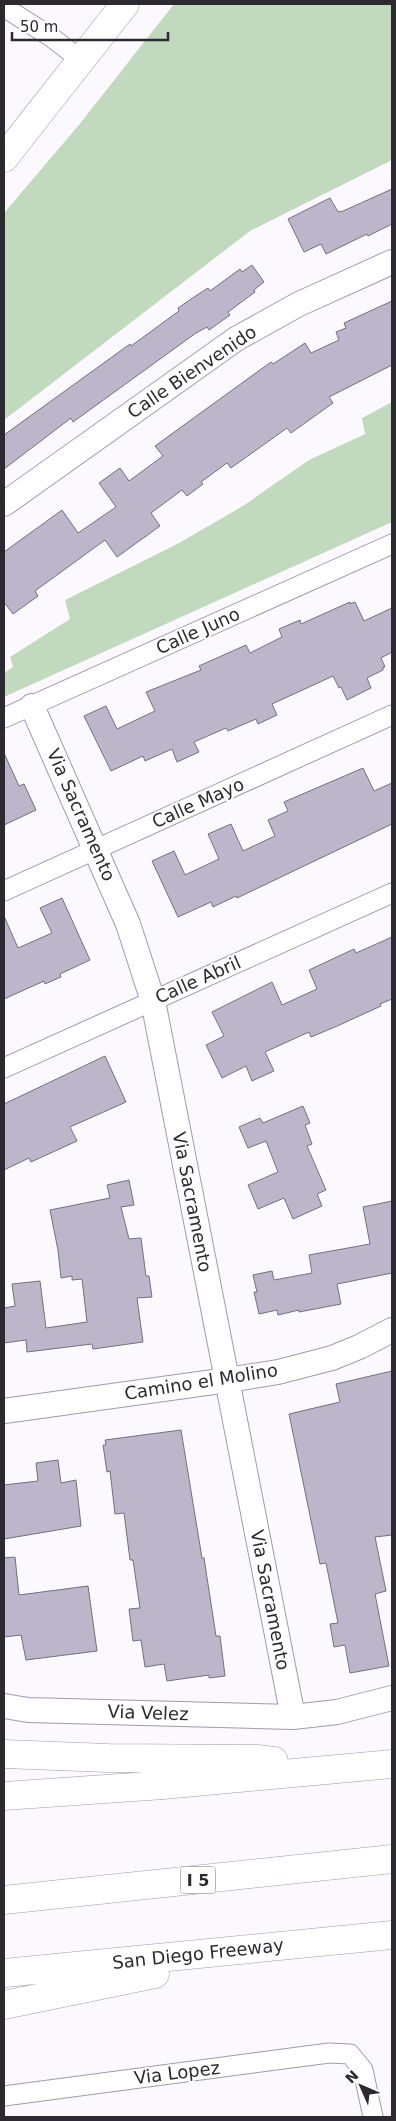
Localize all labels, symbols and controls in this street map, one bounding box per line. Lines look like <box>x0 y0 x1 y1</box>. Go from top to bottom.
scale bar <box>12 10 169 42</box>
text: 50 m <box>20 18 58 36</box>
street label: Calle Bienvenido <box>123 321 260 422</box>
street label: Calle Juno <box>153 603 243 658</box>
street label: Via Sacramento <box>43 745 120 884</box>
street label: Calle Mayo <box>148 773 247 832</box>
street label: Calle Abril <box>152 951 244 1008</box>
street label: Via Sacramento <box>169 1130 216 1274</box>
street label: Camino el Molino <box>123 1359 279 1404</box>
street label: Via Sacramento <box>247 1528 294 1672</box>
street label: Via Velez <box>107 1701 189 1724</box>
road number: I 5 <box>180 1866 216 1894</box>
street label: San Diego Freeway <box>111 1934 285 1973</box>
street label: Via Lopez <box>133 2057 221 2088</box>
north arrow <box>336 2061 386 2111</box>
text: N <box>342 2067 362 2087</box>

